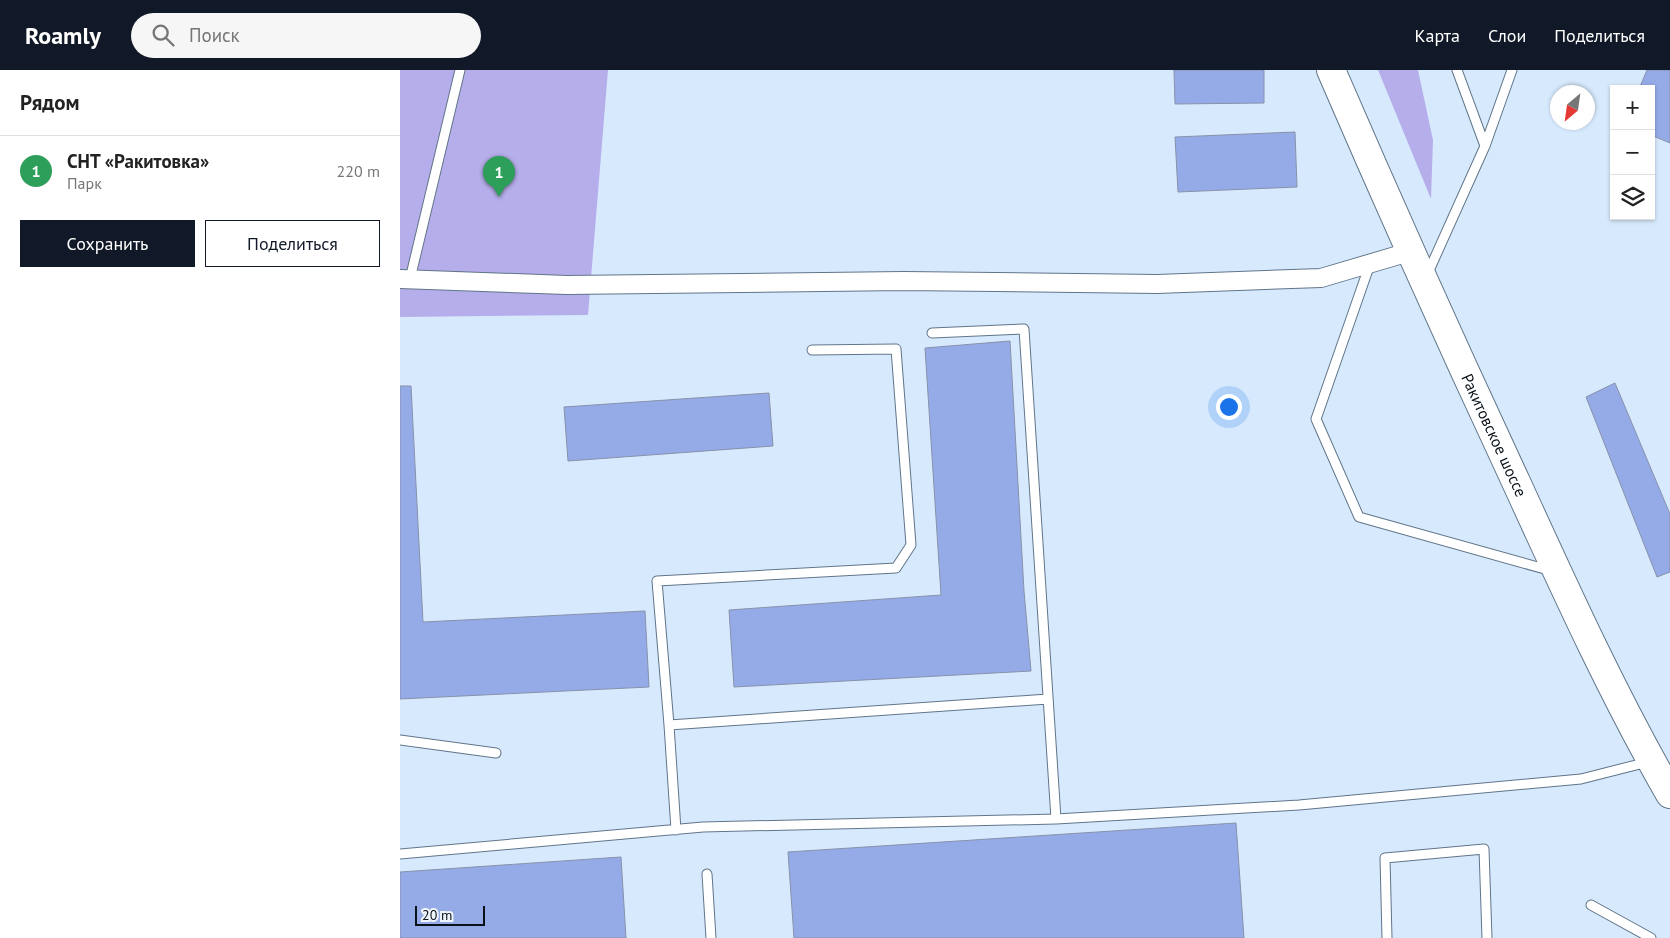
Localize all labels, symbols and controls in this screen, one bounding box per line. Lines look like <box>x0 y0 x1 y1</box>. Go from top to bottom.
search box <box>131 13 481 58</box>
text: Roamly <box>25 20 101 51</box>
icon: search <box>149 21 177 49</box>
text: Поиск <box>189 23 240 47</box>
text: Карта <box>1415 24 1460 47</box>
text: Слои <box>1488 24 1526 47</box>
text: Поделиться <box>1554 24 1645 47</box>
north arrow <box>1550 85 1595 130</box>
map controls <box>1610 85 1655 220</box>
button: + <box>1610 85 1655 130</box>
text: Рядом <box>20 89 79 116</box>
button: − <box>1610 130 1655 175</box>
text: СНТ «Ракитовка» <box>67 149 209 173</box>
pin: 1 <box>483 156 515 197</box>
text: 1 <box>31 161 41 181</box>
text: 220 m <box>337 161 380 181</box>
text: Парк <box>67 173 102 193</box>
button: layers <box>1610 175 1655 220</box>
button: Сохранить <box>20 220 195 267</box>
button: Поделиться <box>205 220 380 267</box>
street label: Ракитовское шоссе <box>1457 370 1531 500</box>
your location <box>1216 394 1242 420</box>
scale bar <box>415 903 485 926</box>
text: 20 m <box>422 906 452 924</box>

